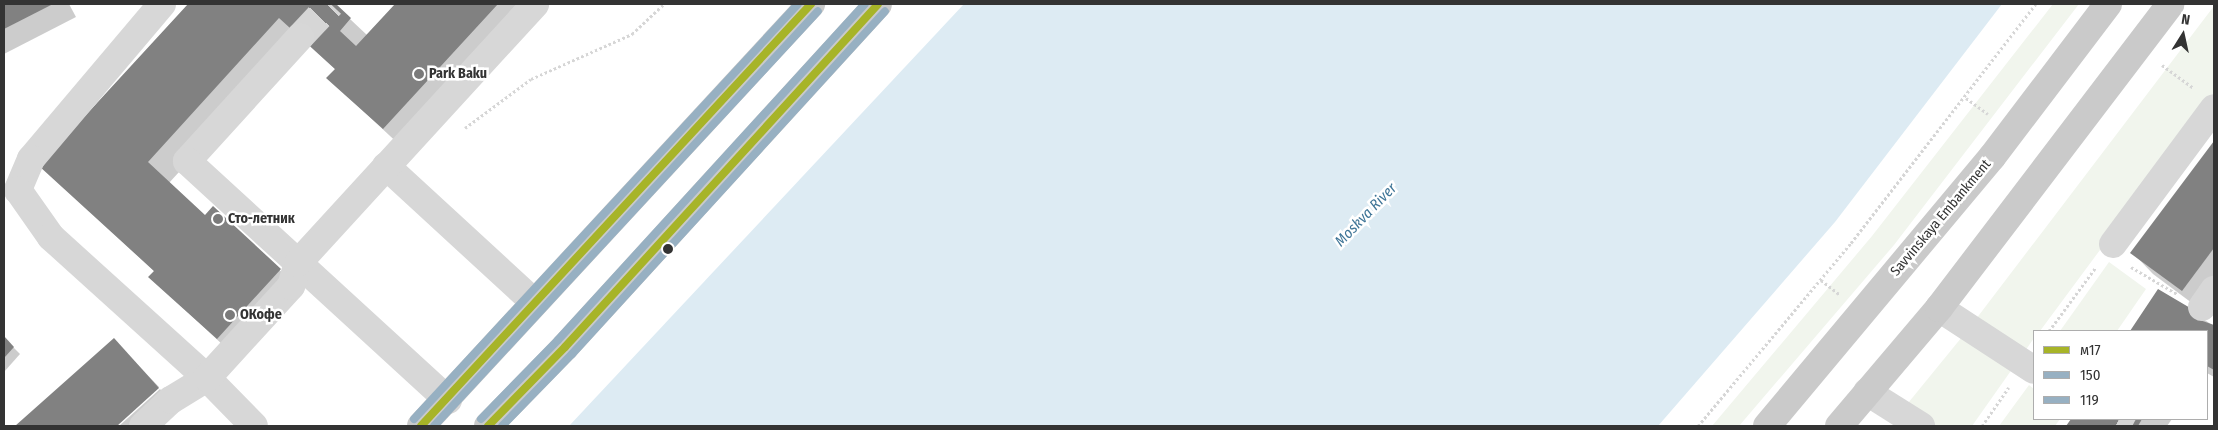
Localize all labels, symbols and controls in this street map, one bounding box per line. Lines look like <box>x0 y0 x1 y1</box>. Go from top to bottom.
north arrow <box>2158 10 2208 60</box>
text: N <box>2180 11 2191 29</box>
place label: Park Baku <box>429 66 487 82</box>
marker: Park Baku <box>413 68 425 80</box>
street label: Savvinskaya Embankment <box>1887 156 1995 280</box>
water label: Moskva River <box>1331 180 1401 250</box>
place label: Сто-летник <box>228 211 295 227</box>
marker: Сто-летник <box>212 213 224 225</box>
unlabelled marker <box>663 244 673 254</box>
place label: ОКофе <box>240 307 282 323</box>
marker: ОКофе <box>224 309 236 321</box>
legend <box>2033 330 2208 420</box>
text: м17 <box>2080 341 2101 359</box>
text: 150 <box>2080 366 2101 384</box>
text: 119 <box>2080 391 2099 409</box>

